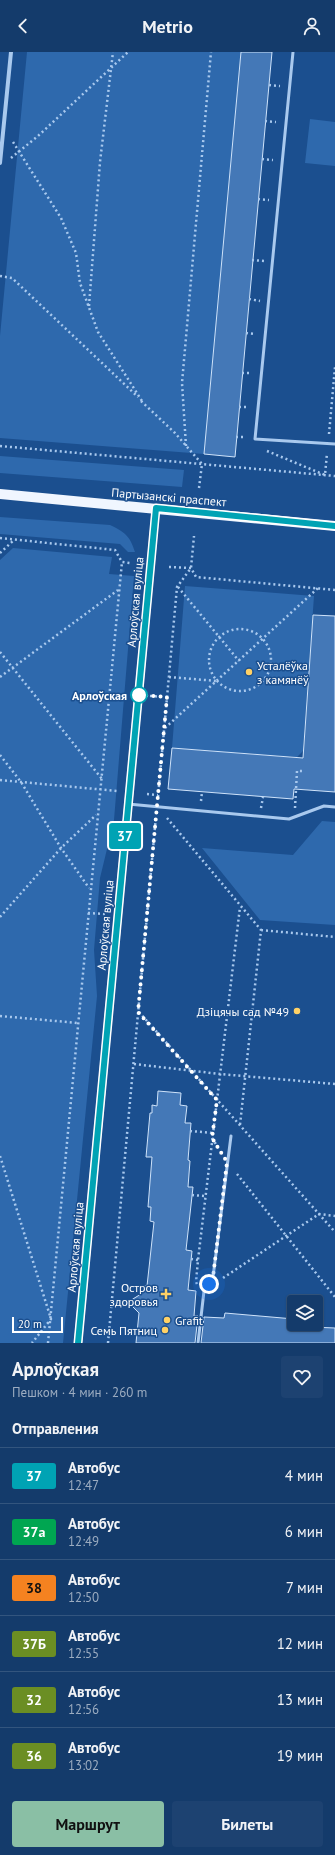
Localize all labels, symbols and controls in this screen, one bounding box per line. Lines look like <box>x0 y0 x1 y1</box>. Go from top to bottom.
icon: back <box>12 15 34 37</box>
text: Metrio <box>142 15 193 38</box>
icon: person <box>301 15 323 37</box>
street label: Партызанскі праспект <box>111 484 227 510</box>
street label: Арлоўская вуліца <box>124 556 146 648</box>
place label: Усталёўка з камянёў <box>257 658 309 687</box>
marker: Усталёўка з камянёў <box>244 667 254 677</box>
marker: Арлоўская <box>130 686 148 704</box>
place label: Арлоўская <box>72 688 127 703</box>
line badge: 37 <box>107 823 143 849</box>
text: 37 <box>117 827 133 845</box>
street label: Арлоўская вуліца <box>94 879 116 971</box>
place label: Дзіцячы сад №49 <box>197 1004 289 1019</box>
marker: Дзіцячы сад №49 <box>292 1006 302 1016</box>
street label: Арлоўская вуліца <box>64 1201 86 1293</box>
your location <box>199 1274 219 1294</box>
place label: Остров здоровья <box>110 1280 158 1309</box>
marker: Остров здоровья <box>161 1289 171 1299</box>
map controls <box>287 1295 323 1331</box>
button: layers <box>287 1295 323 1331</box>
place label: Grafit <box>175 1313 203 1328</box>
scale bar <box>12 1315 63 1334</box>
marker: Grafit <box>162 1315 172 1325</box>
text: 20 m <box>18 1317 42 1331</box>
place label: Семь Пятниц <box>90 1323 157 1338</box>
marker: Семь Пятниц <box>160 1325 170 1335</box>
button: heart <box>281 1356 323 1398</box>
text: Арлоўская <box>12 1357 99 1381</box>
text: Пешком · 4 мин · 260 m <box>12 1384 147 1401</box>
text: Отправления <box>12 1419 99 1438</box>
text: Автобус <box>68 1458 120 1477</box>
text: 4 мин <box>285 1466 323 1485</box>
text: 37 <box>26 1467 42 1485</box>
text: 12:47 <box>68 1477 99 1494</box>
text: Автобус <box>68 1514 120 1533</box>
text: 6 мин <box>285 1522 323 1541</box>
text: 37а <box>23 1523 45 1541</box>
text: 12:49 <box>68 1533 99 1550</box>
text: Автобус <box>68 1570 120 1589</box>
text: 7 мин <box>286 1578 323 1597</box>
text: 38 <box>26 1579 42 1597</box>
text: 12:50 <box>68 1589 99 1606</box>
text: Автобус <box>68 1626 120 1645</box>
text: 12 мин <box>277 1634 323 1653</box>
text: 37Б <box>22 1635 46 1653</box>
text: 12:55 <box>68 1645 99 1662</box>
text: Автобус <box>68 1682 120 1701</box>
text: 13 мин <box>277 1690 323 1709</box>
text: 32 <box>26 1691 42 1709</box>
text: 12:56 <box>68 1701 99 1718</box>
text: Автобус <box>68 1738 120 1757</box>
text: 19 мин <box>277 1746 323 1765</box>
text: 36 <box>26 1747 42 1765</box>
text: 13:02 <box>68 1757 99 1774</box>
button: Маршрут <box>12 1801 164 1847</box>
button: Билеты <box>172 1801 323 1847</box>

